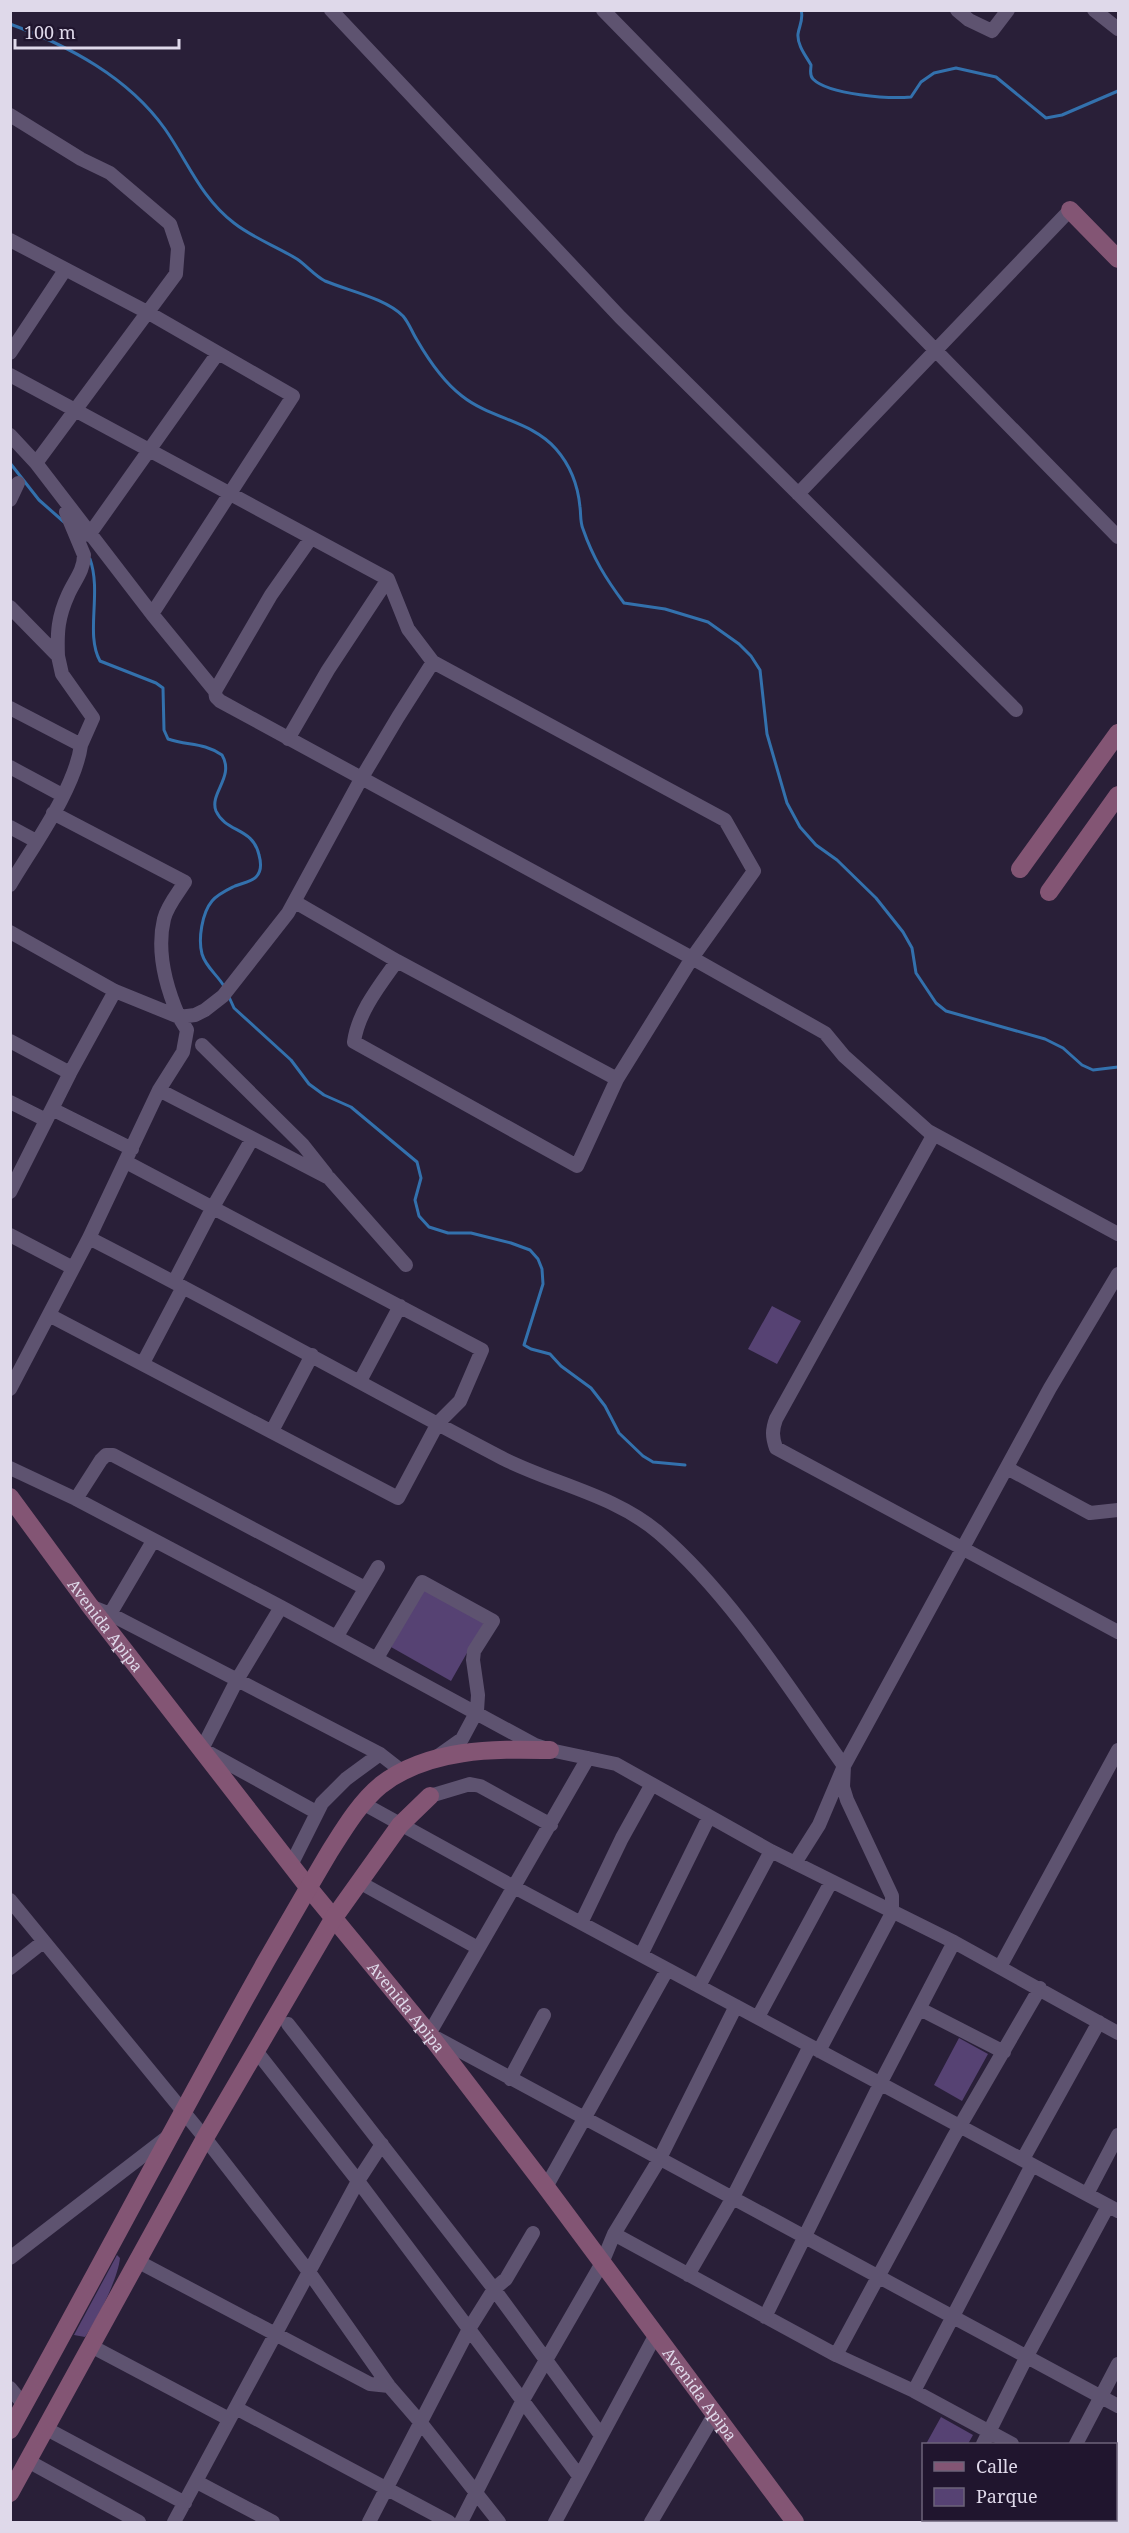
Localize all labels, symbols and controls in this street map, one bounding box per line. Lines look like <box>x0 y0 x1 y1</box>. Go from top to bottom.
scale bar <box>15 12 178 50</box>
text: 100 m <box>24 20 76 44</box>
street label: Avenida Apipa <box>63 1574 148 1676</box>
street label: Avenida Apipa <box>363 1957 450 2057</box>
street label: Avenida Apipa <box>658 2343 742 2446</box>
legend <box>922 2443 1117 2521</box>
text: Calle <box>976 2454 1018 2478</box>
text: Parque <box>976 2484 1038 2508</box>

